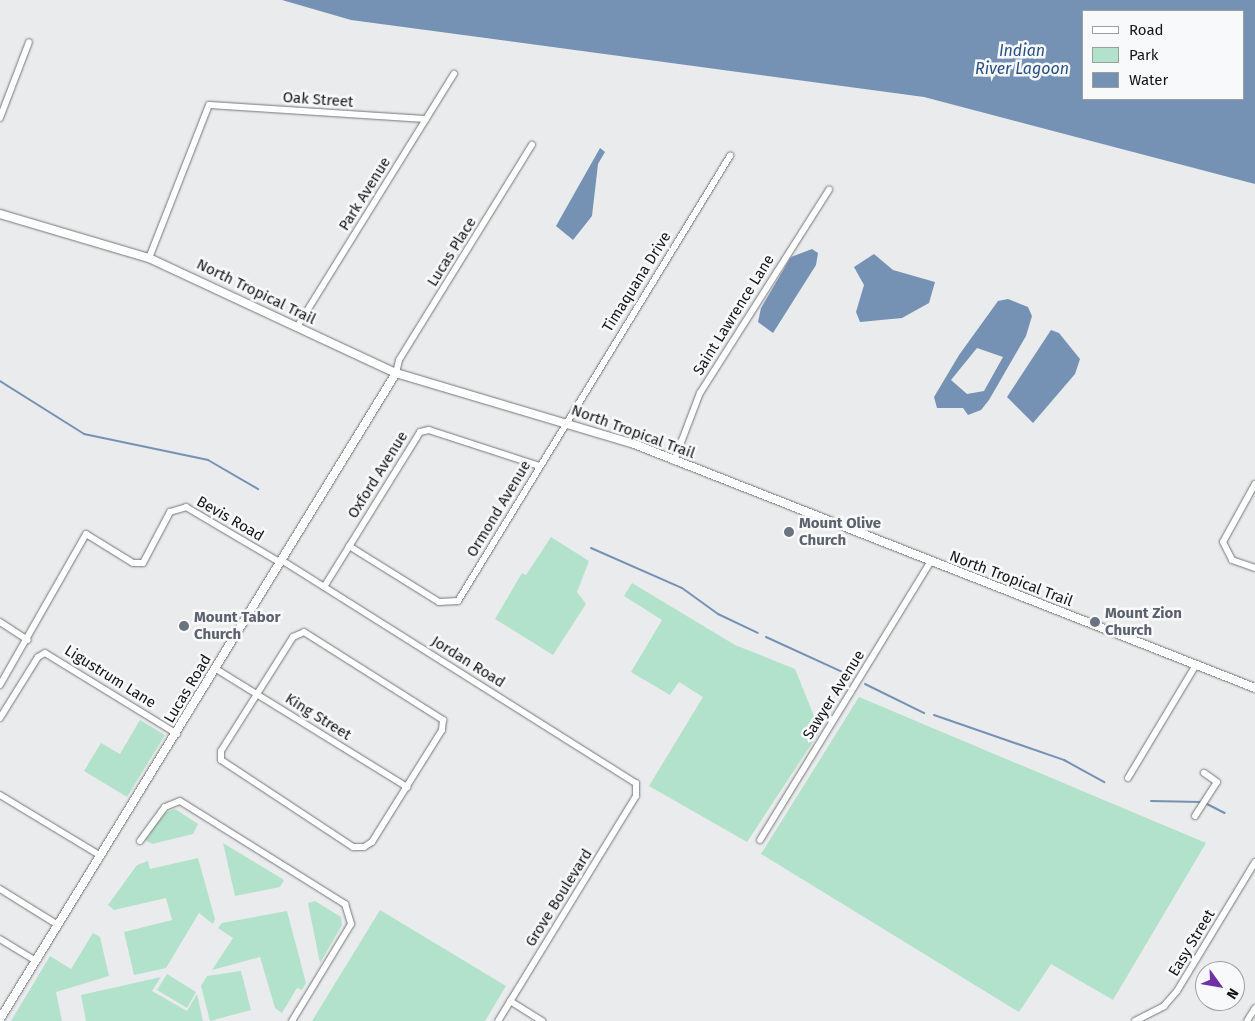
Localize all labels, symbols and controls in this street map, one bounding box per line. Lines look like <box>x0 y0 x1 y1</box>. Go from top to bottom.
legend <box>1082 10 1245 100</box>
text: Road <box>1129 21 1164 39</box>
water label: Indian River Lagoon <box>975 41 1069 79</box>
text: Park <box>1129 46 1159 64</box>
text: Water <box>1129 71 1168 89</box>
street label: Oak Street <box>282 89 354 111</box>
street label: Park Avenue <box>335 154 395 234</box>
street label: Lucas Place <box>424 214 480 290</box>
street label: Timaquana Drive <box>599 228 675 336</box>
street label: Saint Lawrence Lane <box>690 251 778 379</box>
street label: North Tropical Trail <box>194 255 318 329</box>
street label: North Tropical Trail <box>569 401 697 463</box>
street label: Oxford Avenue <box>344 428 412 522</box>
street label: Ormond Avenue <box>463 458 535 560</box>
street label: Bevis Road <box>193 493 267 545</box>
place label: Mount Olive Church <box>799 514 881 549</box>
marker: Mount Olive Church <box>783 526 795 538</box>
street label: North Tropical Trail <box>947 547 1075 611</box>
place label: Mount Zion Church <box>1105 604 1182 639</box>
place label: Mount Tabor Church <box>194 608 280 643</box>
marker: Mount Zion Church <box>1089 616 1101 628</box>
marker: Mount Tabor Church <box>178 620 190 632</box>
street label: Jordan Road <box>428 632 508 692</box>
street label: Ligustrum Lane <box>61 642 159 712</box>
street label: Sawyer Avenue <box>799 647 869 743</box>
street label: Lucas Road <box>161 652 215 726</box>
street label: King Street <box>282 690 354 744</box>
street label: Grove Boulevard <box>522 846 596 950</box>
street label: Easy Street <box>1165 906 1219 980</box>
north arrow <box>1195 961 1245 1011</box>
text: N <box>1223 985 1242 1002</box>

